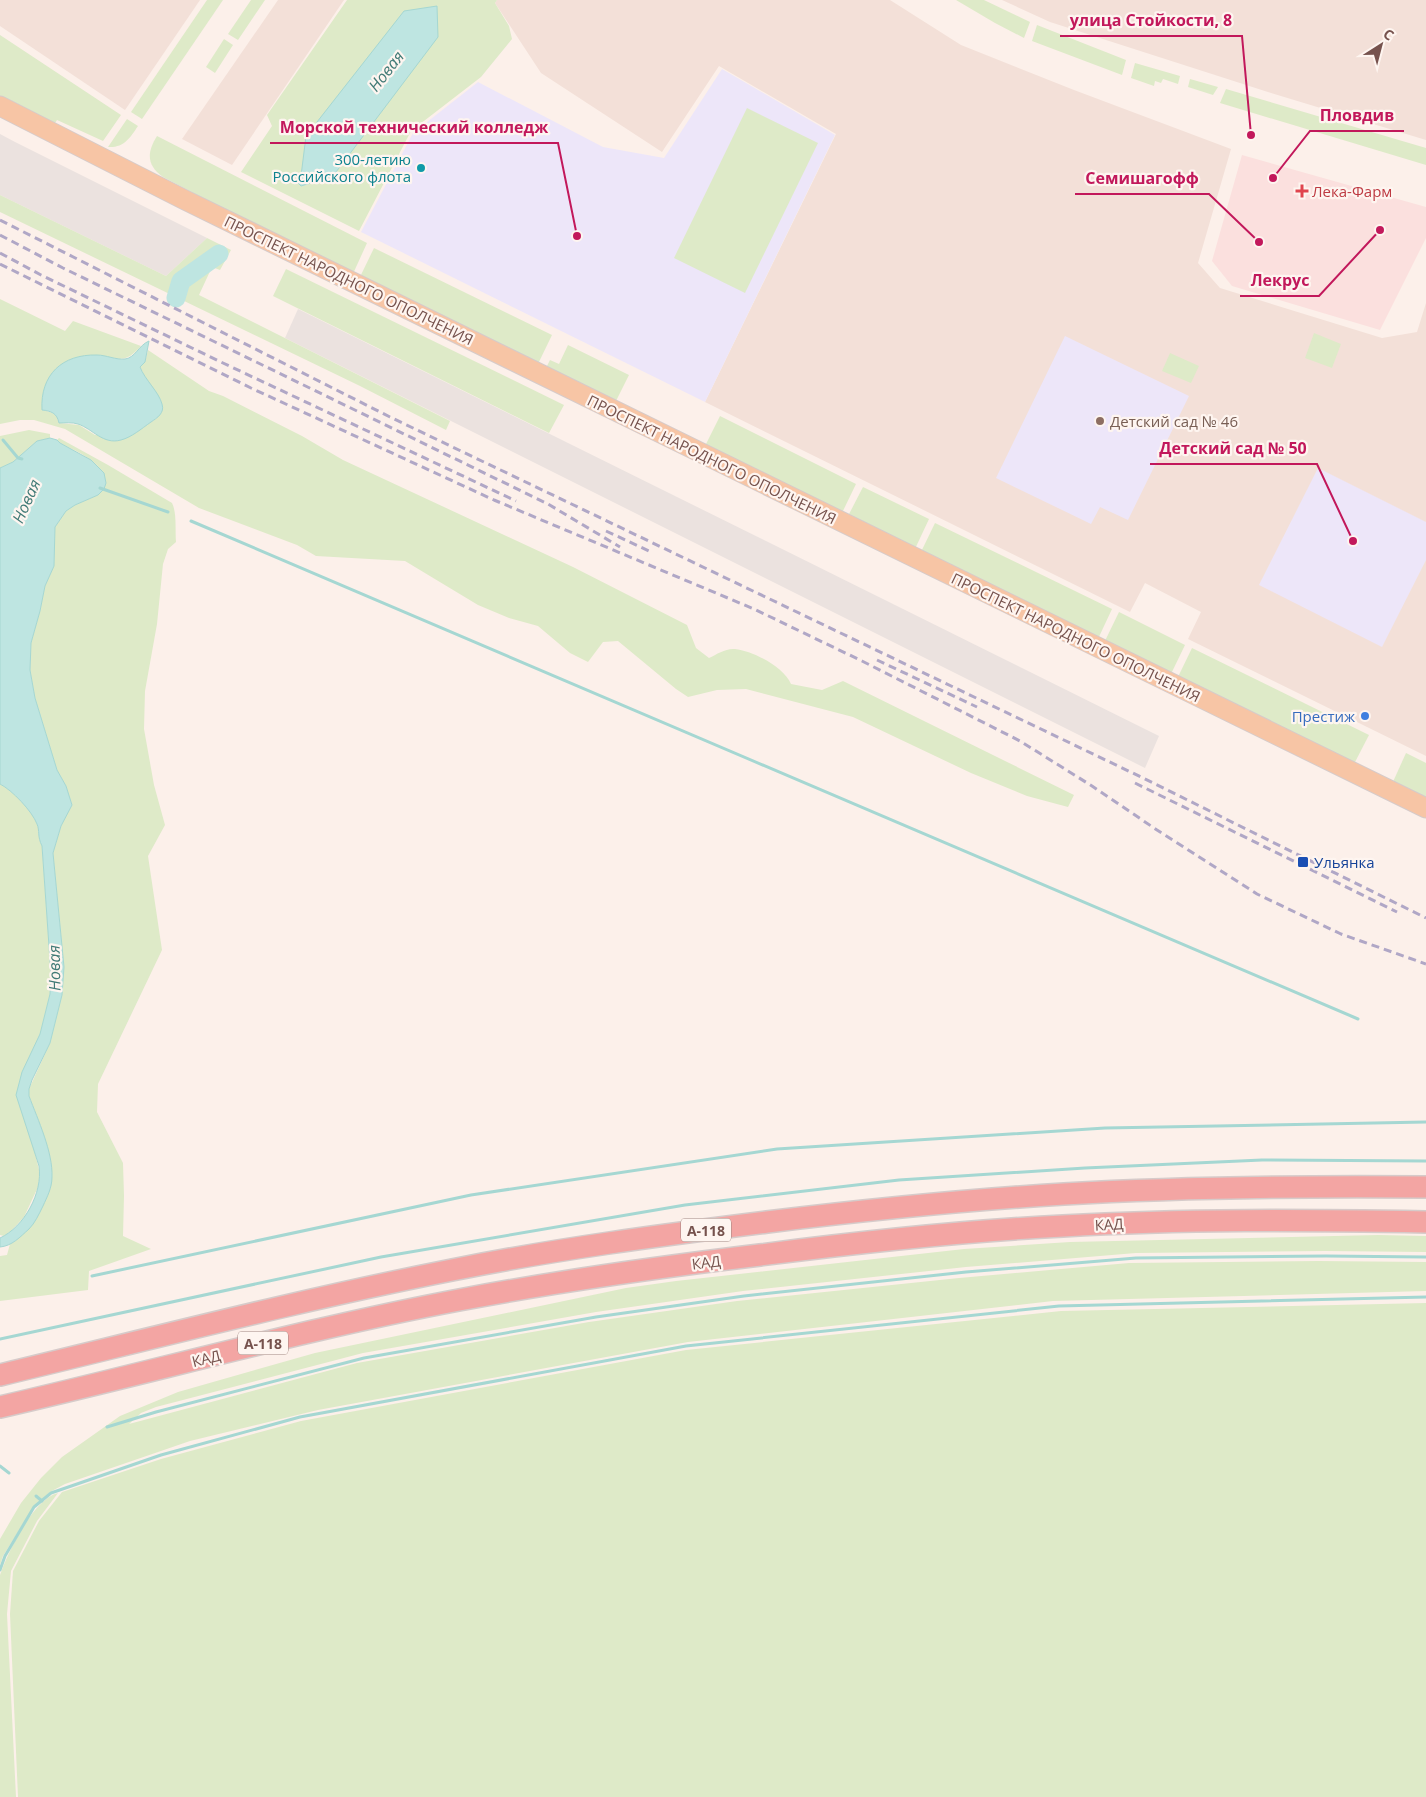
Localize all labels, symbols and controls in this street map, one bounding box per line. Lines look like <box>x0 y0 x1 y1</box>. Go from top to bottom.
callout: улица Стойкости, 8 <box>1060 5 1242 36</box>
text: улица Стойкости, 8 <box>1070 9 1232 31</box>
north arrow <box>1356 20 1406 70</box>
text: С <box>1380 24 1398 44</box>
water label: Новая <box>363 46 409 96</box>
callout: Пловдив <box>1310 100 1404 131</box>
text: Пловдив <box>1320 104 1394 126</box>
callout: Морской технический колледж <box>270 112 558 143</box>
text: Морской технический колледж <box>280 116 548 138</box>
place label: 300-летию Российского флота <box>272 149 411 186</box>
marker: 300-летию Российского флота <box>415 162 427 174</box>
callout: Семишагофф <box>1075 163 1209 194</box>
text: Семишагофф <box>1085 167 1199 189</box>
place label: Лека-Фарм <box>1312 181 1392 201</box>
marker: Лека-Фарм <box>1296 185 1308 197</box>
street label: ПРОСПЕКТ НАРОДНОГО ОПОЛЧЕНИЯ <box>221 211 477 349</box>
callout: Лекрус <box>1240 265 1319 296</box>
text: Лекрус <box>1251 269 1309 291</box>
street label: ПРОСПЕКТ НАРОДНОГО ОПОЛЧЕНИЯ <box>584 390 840 528</box>
place label: Детский сад № 46 <box>1110 411 1238 431</box>
marker: Детский сад № 46 <box>1094 415 1106 427</box>
callout: Детский сад № 50 <box>1150 433 1317 464</box>
text: Детский сад № 50 <box>1159 437 1307 459</box>
water label: Новая <box>7 476 45 526</box>
street label: ПРОСПЕКТ НАРОДНОГО ОПОЛЧЕНИЯ <box>948 568 1204 706</box>
place label: Престиж <box>1292 706 1355 726</box>
marker: Престиж <box>1359 710 1371 722</box>
place label: Ульянка <box>1314 852 1375 872</box>
marker: Ульянка <box>1296 855 1310 869</box>
water label: Новая <box>43 945 65 991</box>
street label: КАД <box>1094 1213 1124 1235</box>
road number: А-118 <box>681 1218 731 1242</box>
street label: КАД <box>690 1250 722 1274</box>
road number: А-118 <box>238 1332 288 1355</box>
street label: КАД <box>190 1345 222 1371</box>

